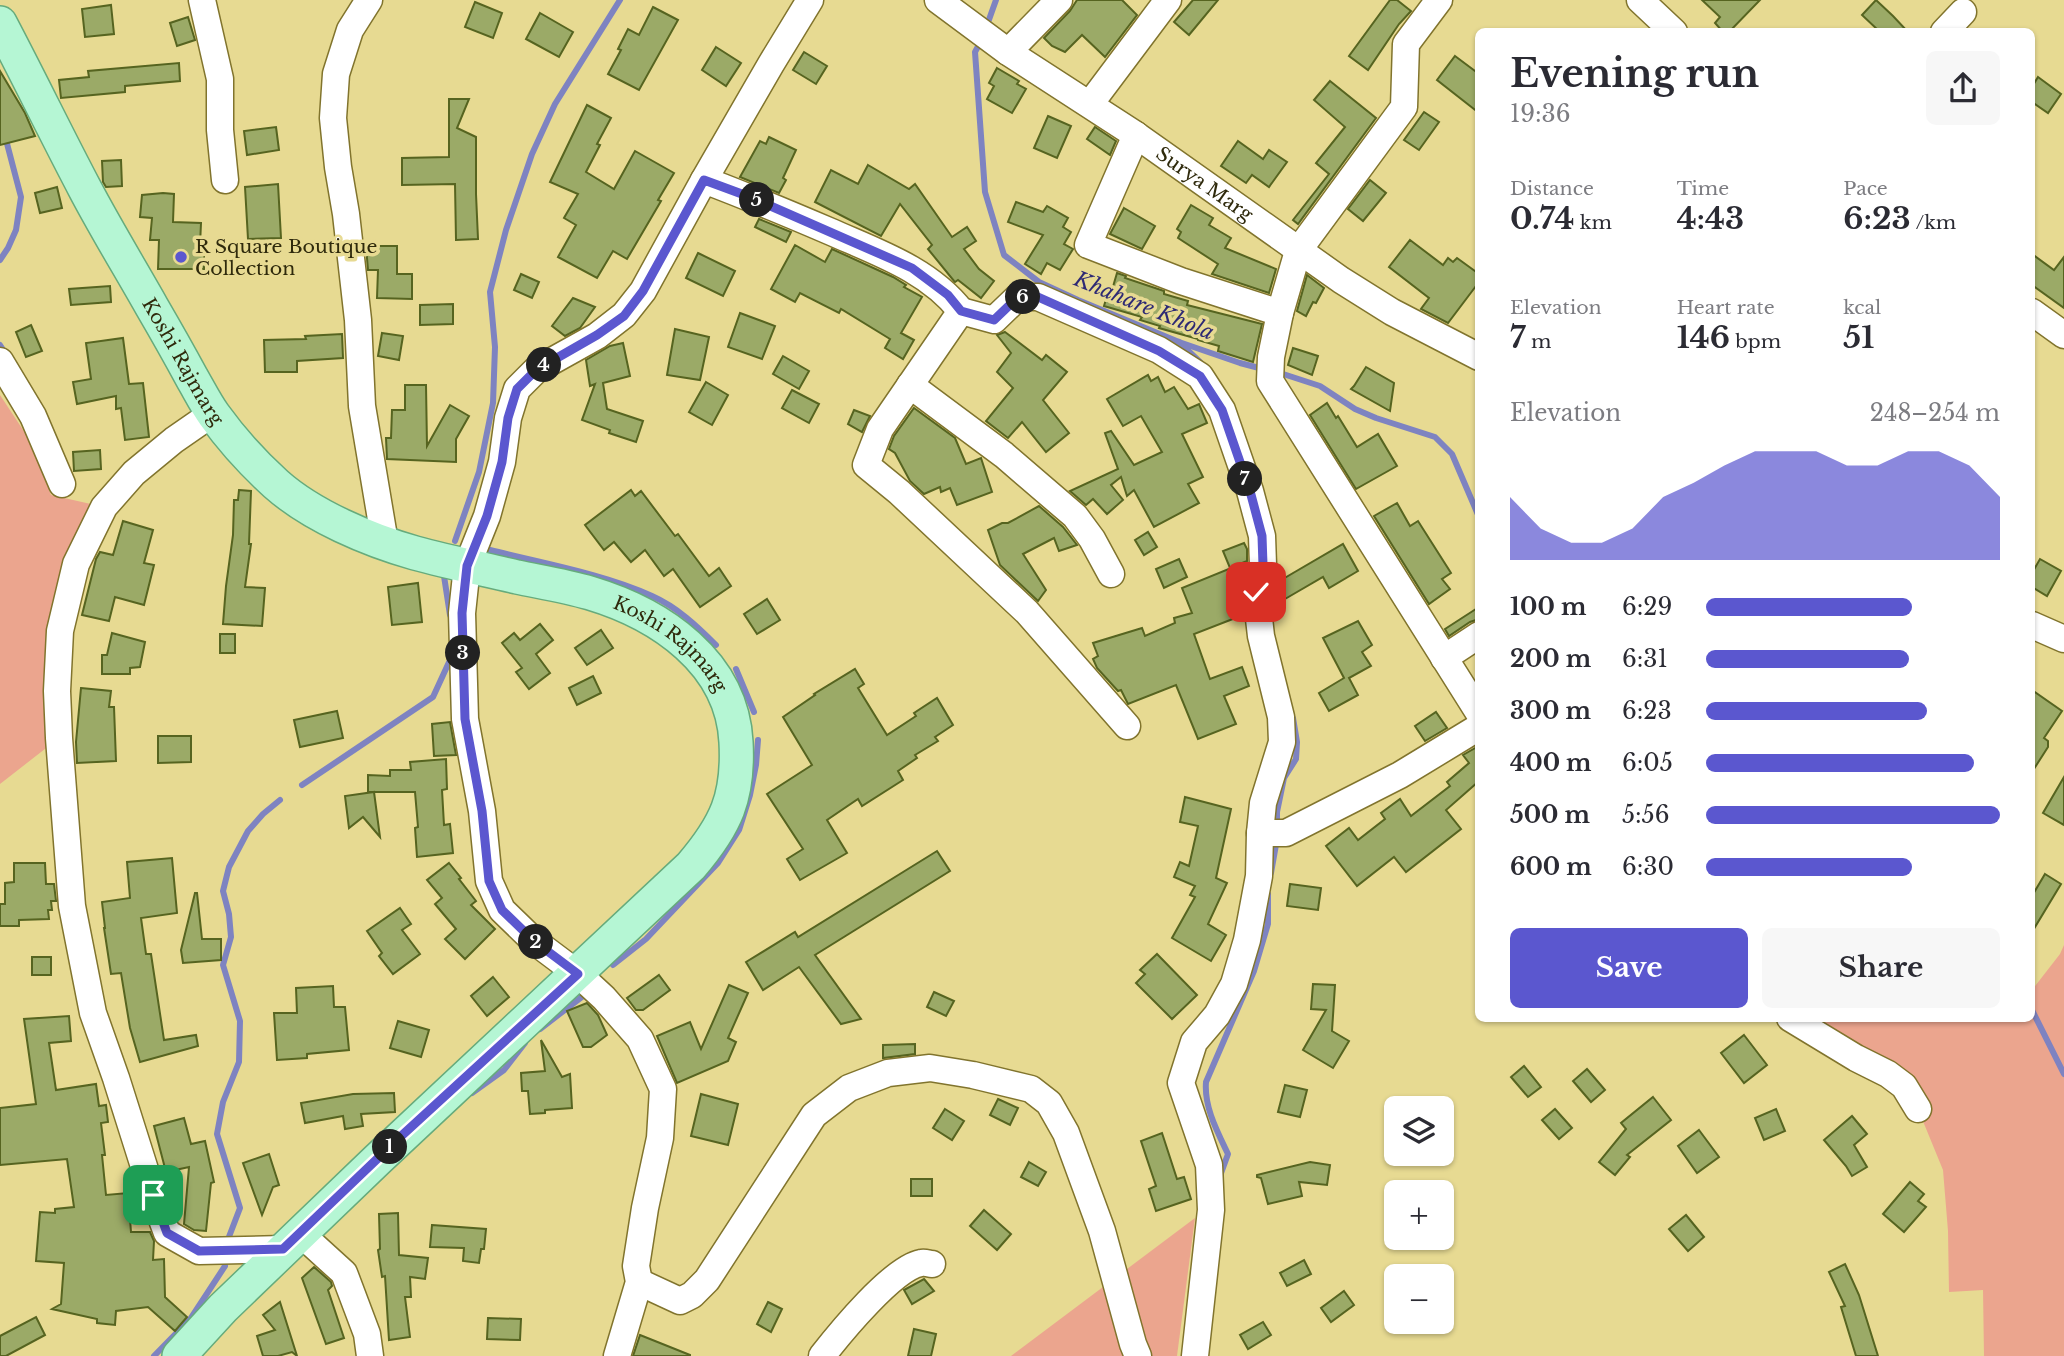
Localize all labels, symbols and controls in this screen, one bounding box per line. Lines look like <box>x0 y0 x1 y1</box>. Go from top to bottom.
text: Evening run <box>1510 50 1759 97</box>
button: share <box>1926 51 2000 125</box>
text: 19:36 <box>1510 100 1571 128</box>
street label: Surya Marg <box>1152 141 1258 226</box>
text: Distance <box>1510 177 1594 200</box>
text: Time <box>1677 177 1729 200</box>
text: Pace <box>1843 177 1888 200</box>
pin: 5 <box>740 182 774 218</box>
text: 5 <box>751 188 762 211</box>
text: 0.74 <box>1510 200 1574 237</box>
text: 4:43 <box>1677 200 1744 237</box>
text: 6:23 <box>1843 200 1911 237</box>
text: km <box>1574 211 1612 234</box>
text: /km <box>1911 211 1956 234</box>
place label: R Square Boutique Collection <box>195 235 377 280</box>
marker: R Square Boutique Collection <box>173 249 189 265</box>
water label: Khahare Khola <box>1069 266 1218 346</box>
pin: 6 <box>1006 280 1040 314</box>
text: 6 <box>1016 285 1029 308</box>
street label: Koshi Rajmarg <box>138 294 229 430</box>
text: Elevation <box>1510 296 1602 319</box>
text: Heart rate <box>1677 296 1775 319</box>
text: kcal <box>1843 296 1881 319</box>
text: 7 <box>1510 319 1525 356</box>
text: 146 <box>1677 319 1730 356</box>
text: 51 <box>1843 319 1874 356</box>
text: m <box>1525 330 1551 353</box>
text: bpm <box>1730 330 1781 353</box>
pin: 4 <box>526 348 562 382</box>
text: 4 <box>537 353 550 376</box>
text: Elevation <box>1510 399 1621 427</box>
text: 248–254 m <box>1870 399 2000 427</box>
pin: 7 <box>1228 462 1262 496</box>
text: 7 <box>1240 467 1249 490</box>
pin <box>1226 562 1286 622</box>
icon: check <box>1237 573 1275 611</box>
street label: Koshi Rajmarg <box>610 591 733 696</box>
text: 100 m <box>1510 593 1586 621</box>
text: 6:29 <box>1622 593 1672 621</box>
pin: 3 <box>446 636 480 670</box>
text: 3 <box>456 641 469 664</box>
text: 200 m <box>1510 645 1591 673</box>
text: 6:31 <box>1622 645 1668 673</box>
text: 300 m <box>1510 697 1591 725</box>
text: 6:23 <box>1622 697 1672 725</box>
text: 400 m <box>1510 749 1592 777</box>
text: 6:05 <box>1622 749 1673 777</box>
text: 500 m <box>1510 801 1590 829</box>
text: 5:56 <box>1622 801 1669 829</box>
text: 600 m <box>1510 853 1592 881</box>
text: 6:30 <box>1622 853 1674 881</box>
pin: 2 <box>518 925 554 960</box>
button: Save <box>1510 928 1748 1008</box>
button: Share <box>1762 928 2000 1008</box>
text: 2 <box>529 930 542 953</box>
map controls <box>1384 1096 1454 1334</box>
button: layers <box>1384 1096 1454 1166</box>
pin: 1 <box>372 1130 408 1164</box>
text: 1 <box>385 1135 394 1158</box>
pin <box>123 1165 183 1225</box>
icon: arrive <box>134 1176 172 1214</box>
button: + <box>1384 1180 1454 1250</box>
button: − <box>1384 1264 1454 1334</box>

